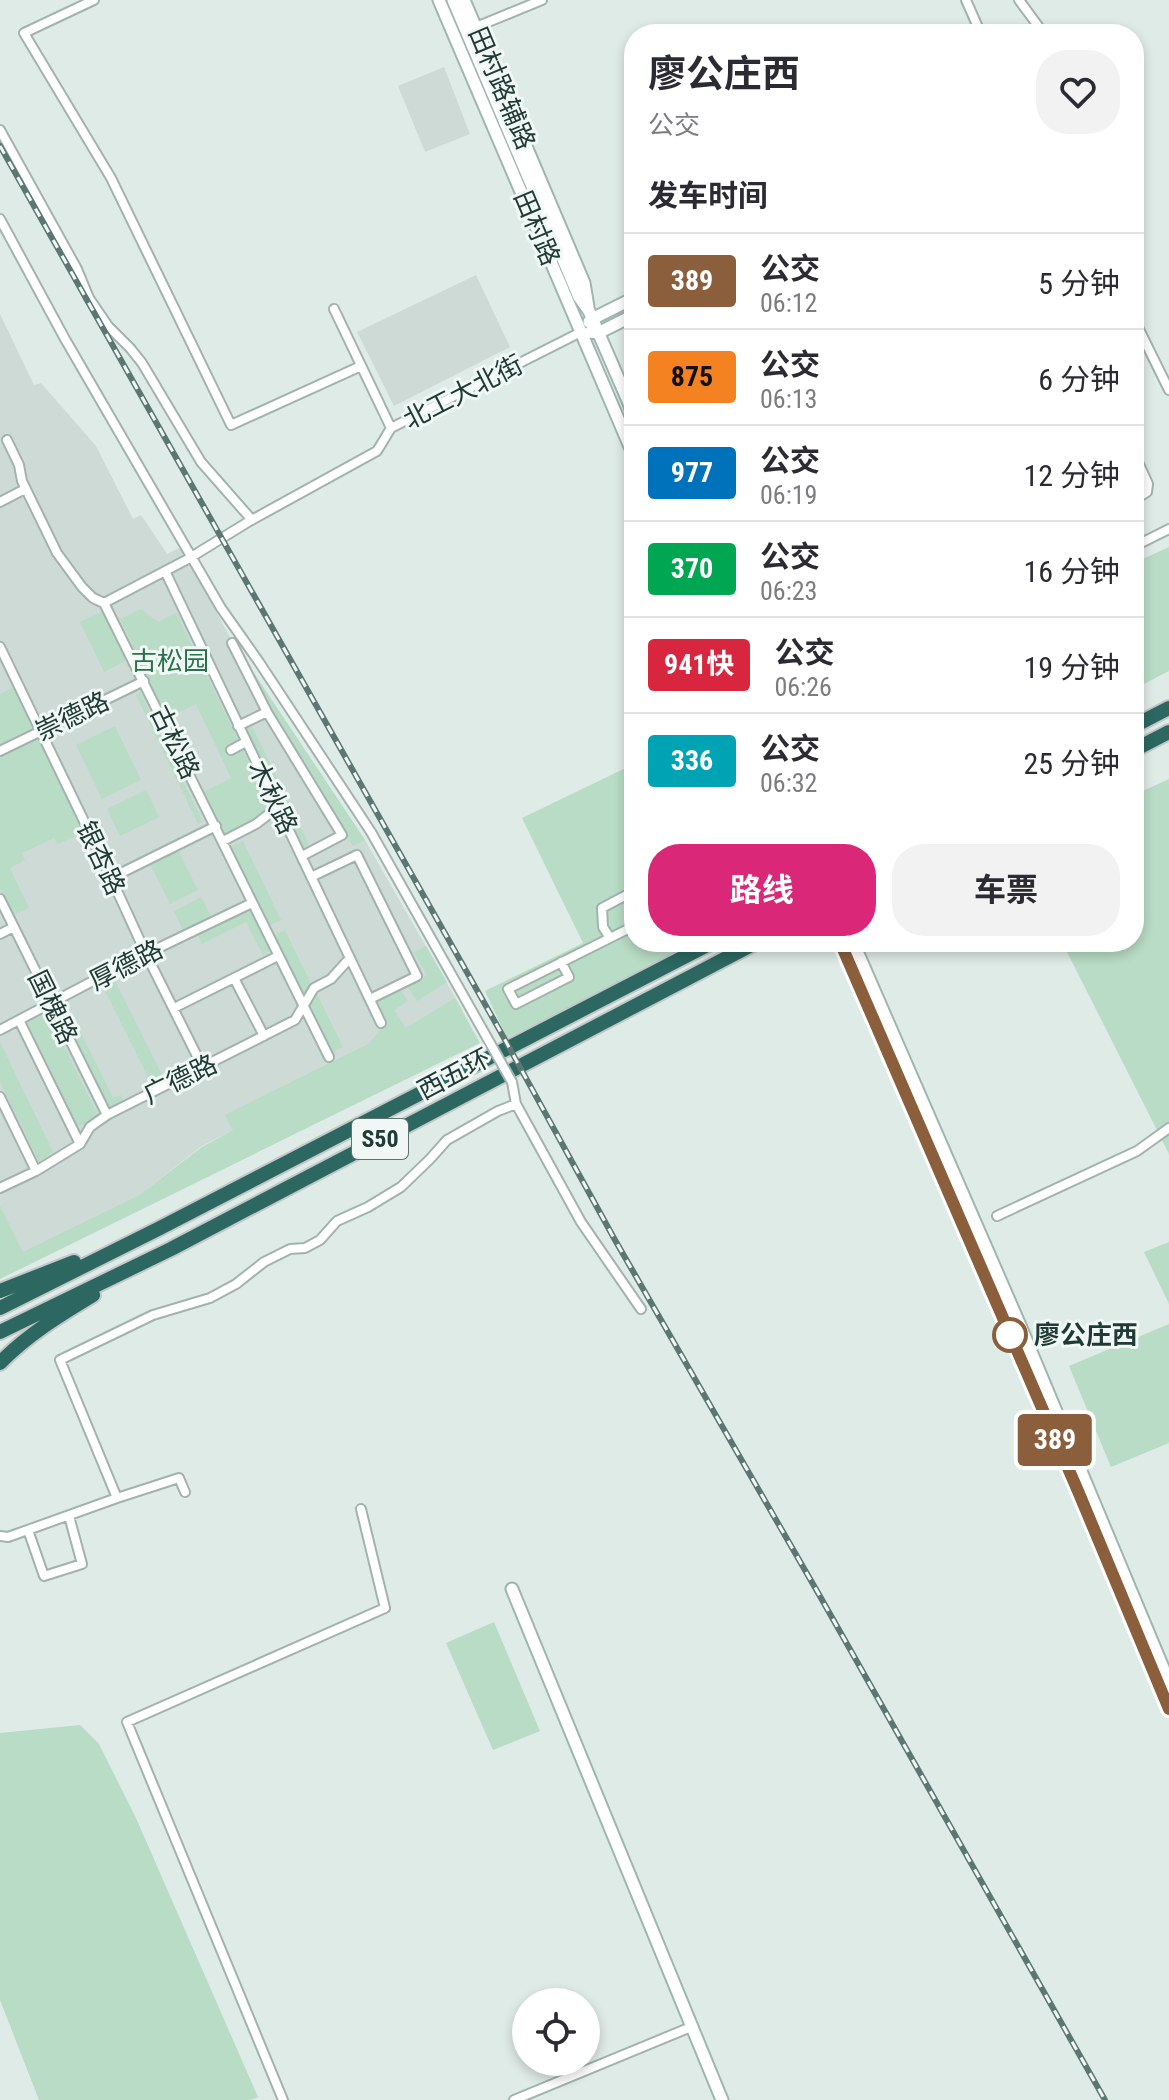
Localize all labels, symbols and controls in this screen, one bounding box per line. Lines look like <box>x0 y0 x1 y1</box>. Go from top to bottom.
street label: 田村路辅路 <box>463 22 541 154</box>
button: heart <box>1036 50 1120 134</box>
text: 廖公庄西 <box>648 52 800 96</box>
text: 公交 <box>648 110 700 140</box>
text: 发车时间 <box>648 178 768 213</box>
street label: 田村路 <box>508 186 566 270</box>
text: 公交 <box>760 251 820 286</box>
text: 389 <box>671 264 713 297</box>
text: 5 分钟 <box>1038 266 1120 301</box>
text: 06:12 <box>760 288 817 318</box>
text: 公交 <box>760 347 820 382</box>
street label: 北工大北街 <box>398 349 528 435</box>
text: 875 <box>671 360 713 393</box>
text: 6 分钟 <box>1038 362 1120 397</box>
text: 06:13 <box>760 384 817 414</box>
text: 公交 <box>760 443 820 478</box>
text: 977 <box>671 456 713 489</box>
text: 12 分钟 <box>1023 458 1120 493</box>
text: 06:19 <box>760 480 817 510</box>
text: 公交 <box>760 539 820 574</box>
text: 370 <box>671 552 713 585</box>
text: 16 分钟 <box>1023 554 1120 589</box>
text: 06:23 <box>760 576 817 606</box>
text: 公交 <box>774 635 834 670</box>
park label: 古松园 <box>131 646 209 676</box>
text: 941快 <box>664 648 734 681</box>
text: 19 分钟 <box>1023 650 1120 685</box>
text: 06:26 <box>774 672 832 702</box>
street label: 崇德路 <box>30 685 114 747</box>
street label: 古松路 <box>144 700 206 784</box>
text: 公交 <box>760 731 820 766</box>
text: 336 <box>671 744 713 777</box>
text: 25 分钟 <box>1023 746 1120 781</box>
street label: 木秋路 <box>242 755 304 839</box>
text: 06:32 <box>760 768 817 798</box>
street label: 银杏路 <box>71 816 131 900</box>
button: 路线 <box>648 844 876 936</box>
button: 车票 <box>892 844 1120 936</box>
street label: 厚德路 <box>84 934 168 996</box>
street label: 国槐路 <box>22 965 84 1049</box>
street label: 西五环 <box>413 1042 495 1106</box>
street label: 广德路 <box>138 1048 222 1110</box>
road number: S50 <box>352 1119 408 1159</box>
marker: 廖公庄西 <box>993 1318 1027 1352</box>
place label: 廖公庄西 <box>1034 1320 1138 1350</box>
line badge: 389 <box>1009 1414 1101 1466</box>
text: 389 <box>1034 1423 1076 1456</box>
map controls <box>512 1988 600 2076</box>
button: locate <box>512 1988 600 2076</box>

